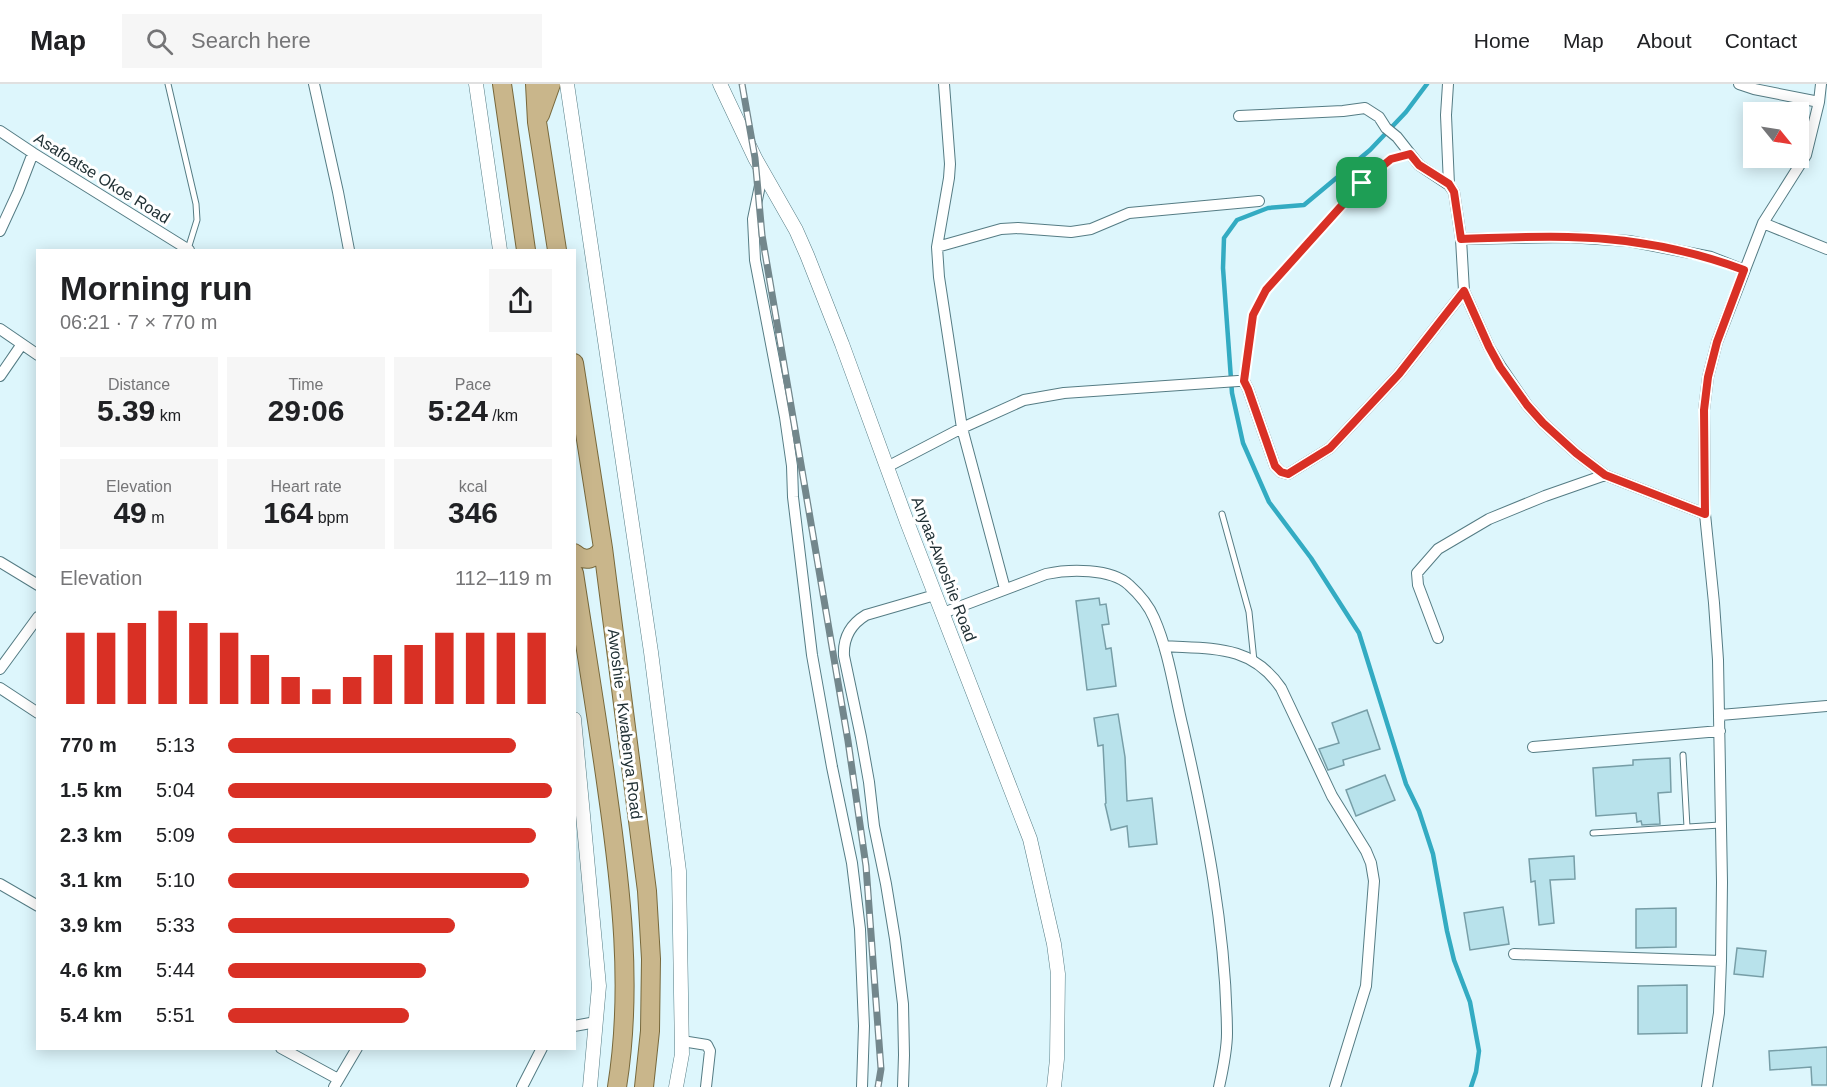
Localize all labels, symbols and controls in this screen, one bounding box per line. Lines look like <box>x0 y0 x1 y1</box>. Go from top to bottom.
search box <box>122 14 542 68</box>
text: Map <box>30 25 86 56</box>
icon: search <box>143 25 176 58</box>
text: Search here <box>191 28 311 53</box>
text: Home <box>1474 29 1530 52</box>
text: Map <box>1563 29 1604 52</box>
text: About <box>1637 29 1692 52</box>
text: Contact <box>1725 29 1797 52</box>
north arrow <box>1743 102 1809 168</box>
map controls <box>1743 102 1809 168</box>
street label: Asafoatse Okoe Road <box>31 129 173 227</box>
pin <box>1336 157 1387 208</box>
icon: arrive <box>1345 166 1378 199</box>
button: share <box>489 269 552 332</box>
text: Morning run <box>60 270 252 307</box>
text: 06:21 · 7 × 770 m <box>60 311 217 333</box>
text: Distance <box>108 376 170 393</box>
text: Time <box>289 376 323 393</box>
text: Pace <box>455 376 491 393</box>
text: 5.39 <box>97 394 155 427</box>
text: 29:06 <box>268 394 344 427</box>
text: 5:24 <box>428 394 488 427</box>
text: km <box>155 407 181 424</box>
text: /km <box>488 407 518 424</box>
text: Elevation <box>106 478 172 495</box>
text: Heart rate <box>270 478 342 495</box>
text: kcal <box>459 478 487 495</box>
street label: Anyaa-Awoshie Road <box>909 494 979 644</box>
text: 49 <box>113 496 147 529</box>
text: 164 <box>263 496 313 529</box>
text: 346 <box>448 496 498 529</box>
text: m <box>147 509 165 526</box>
text: bpm <box>313 509 349 526</box>
text: Elevation <box>60 567 142 589</box>
text: 112–119 m <box>455 567 552 589</box>
street label: Awoshie - Kwabenya Road <box>605 628 645 820</box>
text: 770 m <box>60 734 117 756</box>
text: 5:13 <box>156 734 195 756</box>
text: 1.5 km <box>60 779 122 801</box>
text: 5:04 <box>156 779 195 801</box>
text: 2.3 km <box>60 824 122 846</box>
text: 5:09 <box>156 824 195 846</box>
text: 3.1 km <box>60 869 122 891</box>
text: 5:10 <box>156 869 195 891</box>
text: 3.9 km <box>60 914 122 936</box>
text: 5:33 <box>156 914 195 936</box>
text: 4.6 km <box>60 959 122 981</box>
text: 5:44 <box>156 959 195 981</box>
text: 5.4 km <box>60 1004 122 1026</box>
text: 5:51 <box>156 1004 195 1026</box>

